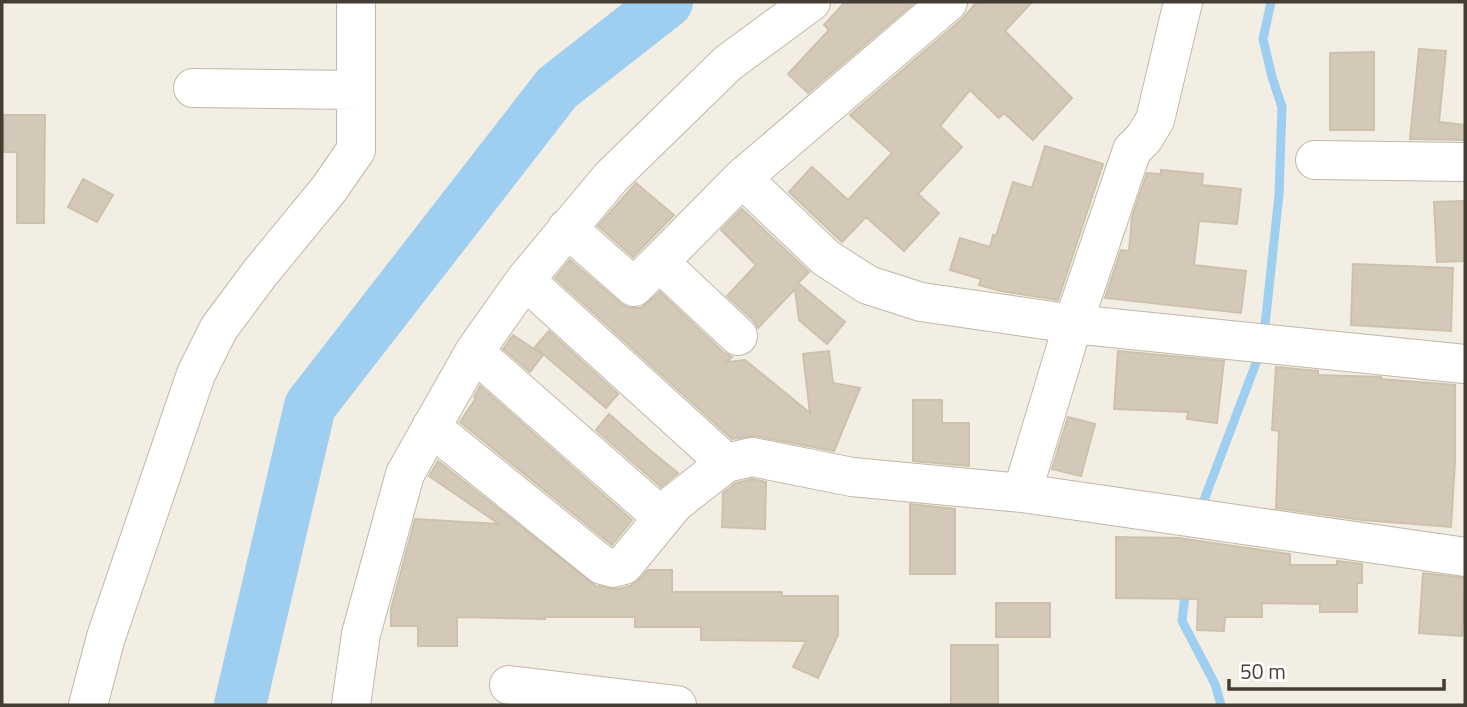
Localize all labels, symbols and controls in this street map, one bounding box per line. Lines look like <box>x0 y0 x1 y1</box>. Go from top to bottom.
scale bar <box>1229 648 1444 692</box>
text: 50 m <box>1240 655 1286 687</box>

